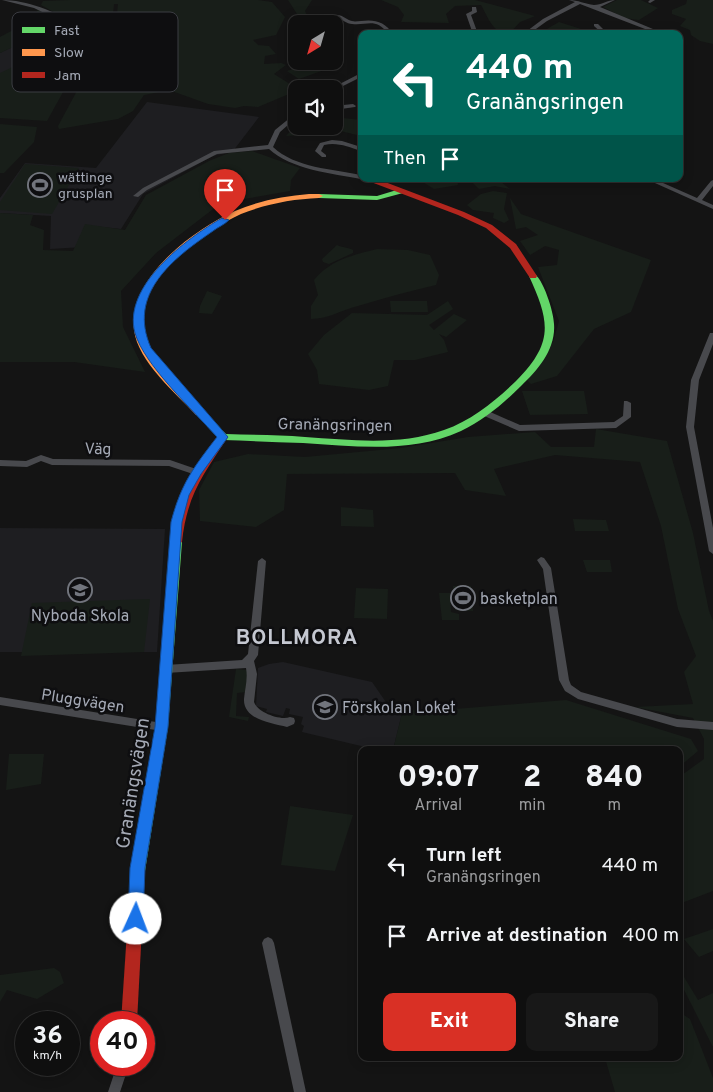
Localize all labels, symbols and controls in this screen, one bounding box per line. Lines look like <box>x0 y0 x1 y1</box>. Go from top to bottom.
legend <box>12 12 178 92</box>
north arrow <box>288 15 342 70</box>
map controls <box>288 15 343 135</box>
text: Fast <box>54 23 80 40</box>
text: Slow <box>54 45 84 62</box>
text: 440 m <box>466 47 573 91</box>
icon: left <box>383 50 448 115</box>
text: Jam <box>54 68 81 85</box>
button: sound <box>288 80 343 135</box>
text: Granängsringen <box>466 90 624 117</box>
icon: arrive <box>436 145 464 173</box>
text: Then <box>383 147 426 171</box>
pin <box>204 169 246 220</box>
place label: wättinge grusplan <box>58 170 113 203</box>
sports icon: wättinge grusplan <box>27 172 53 198</box>
icon: arrive <box>211 176 239 204</box>
street label: Granängsringen <box>277 415 393 437</box>
street label: Väg <box>84 440 112 460</box>
school or university icon: Nyboda Skola <box>67 577 93 603</box>
sports icon: basketplan <box>450 585 476 611</box>
place label: basketplan <box>480 590 558 610</box>
place label: Nyboda Skola <box>31 607 129 627</box>
district label: BOLLMORA <box>236 625 358 652</box>
street label: Pluggvägen <box>39 686 126 718</box>
school or university icon: Förskolan Loket <box>312 694 338 720</box>
place label: Förskolan Loket <box>342 699 456 719</box>
street label: Granängsvägen <box>112 716 156 851</box>
text: 09:07 <box>398 760 479 797</box>
text: 2 <box>523 760 541 797</box>
text: 840 <box>585 760 643 797</box>
text: Arrival <box>415 796 462 816</box>
text: min <box>519 796 545 816</box>
text: m <box>607 796 621 816</box>
text: Turn left <box>426 844 502 868</box>
icon: left <box>383 852 411 880</box>
text: 440 m <box>602 854 658 878</box>
text: Granängsringen <box>426 868 541 888</box>
position arrow <box>109 892 161 944</box>
icon: arrive <box>383 922 411 950</box>
text: Arrive at destination <box>426 924 607 948</box>
text: 400 m <box>622 924 679 948</box>
button: Exit <box>383 993 516 1051</box>
button: Share <box>526 993 658 1051</box>
speed limit sign: 40 <box>90 1011 155 1076</box>
text: 36 <box>32 1021 63 1053</box>
text: km/h <box>33 1048 62 1064</box>

